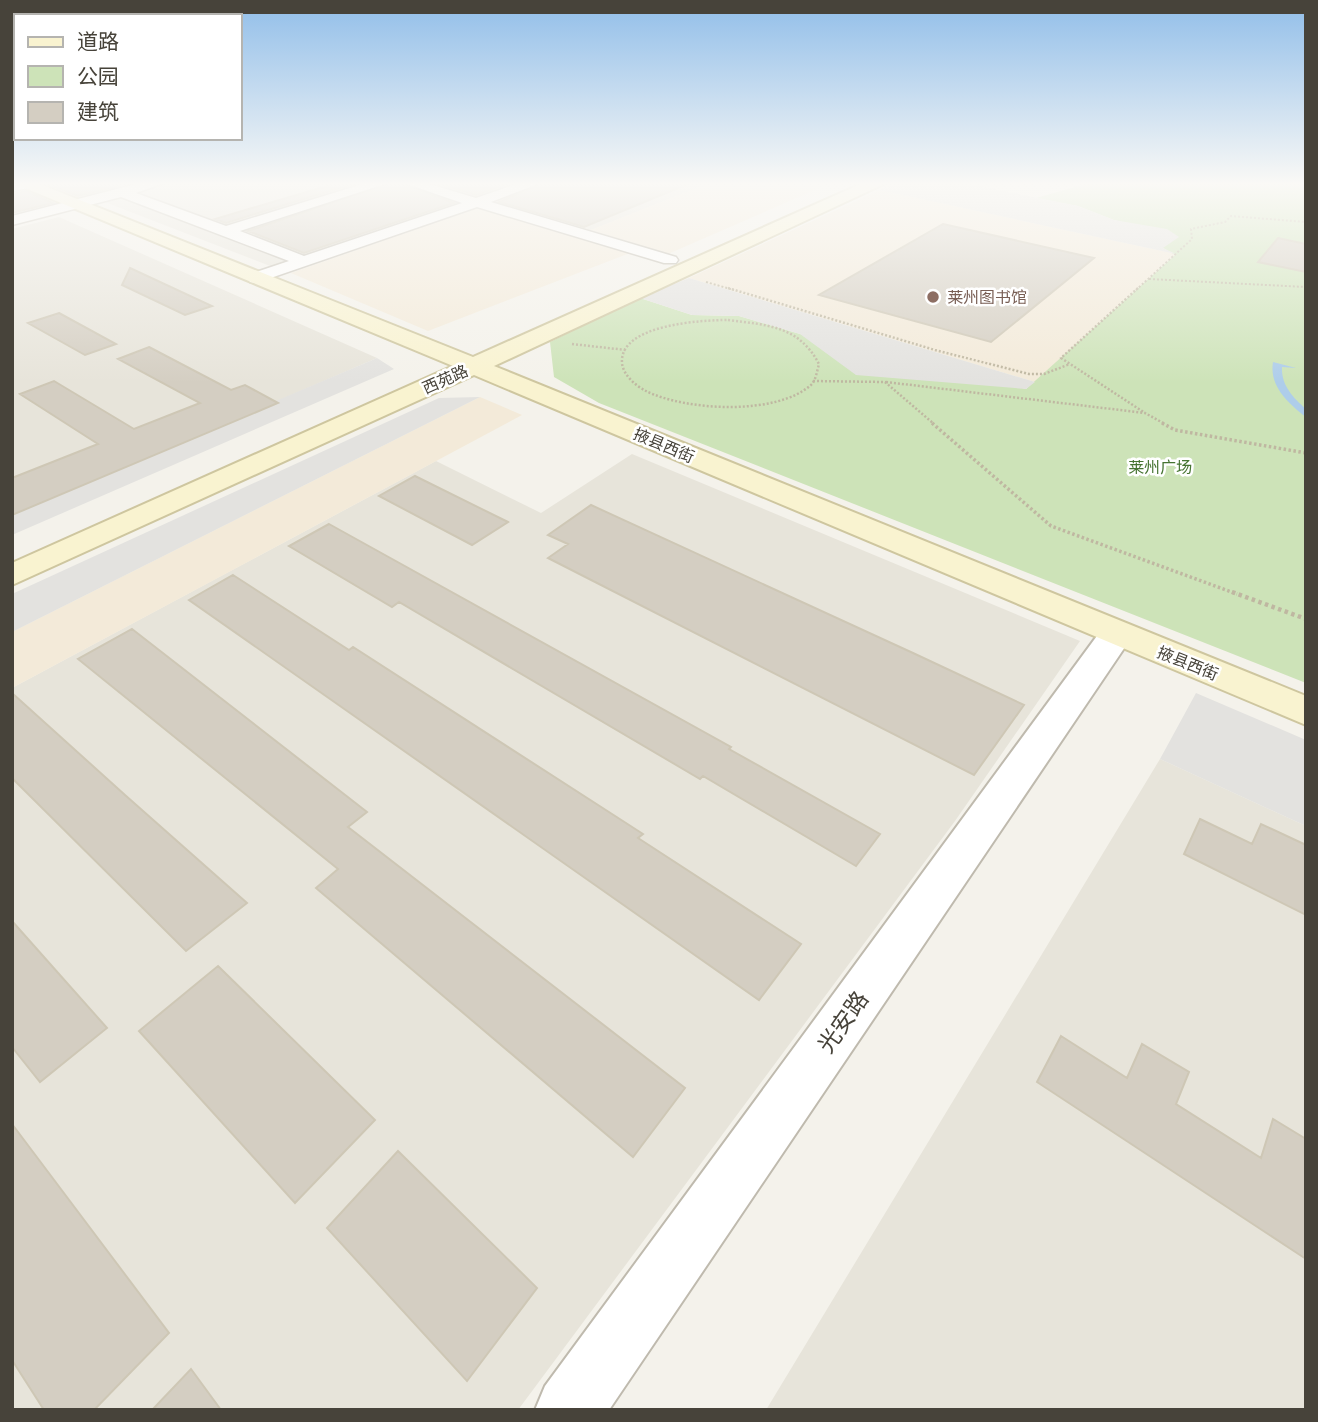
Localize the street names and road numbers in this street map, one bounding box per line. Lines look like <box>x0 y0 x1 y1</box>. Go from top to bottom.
street label: 西苑路 <box>419 361 471 398</box>
street label: 掖县西街 <box>631 424 697 467</box>
street label: 掖县西街 <box>1155 643 1221 684</box>
street label: 光安路 <box>812 986 874 1058</box>

